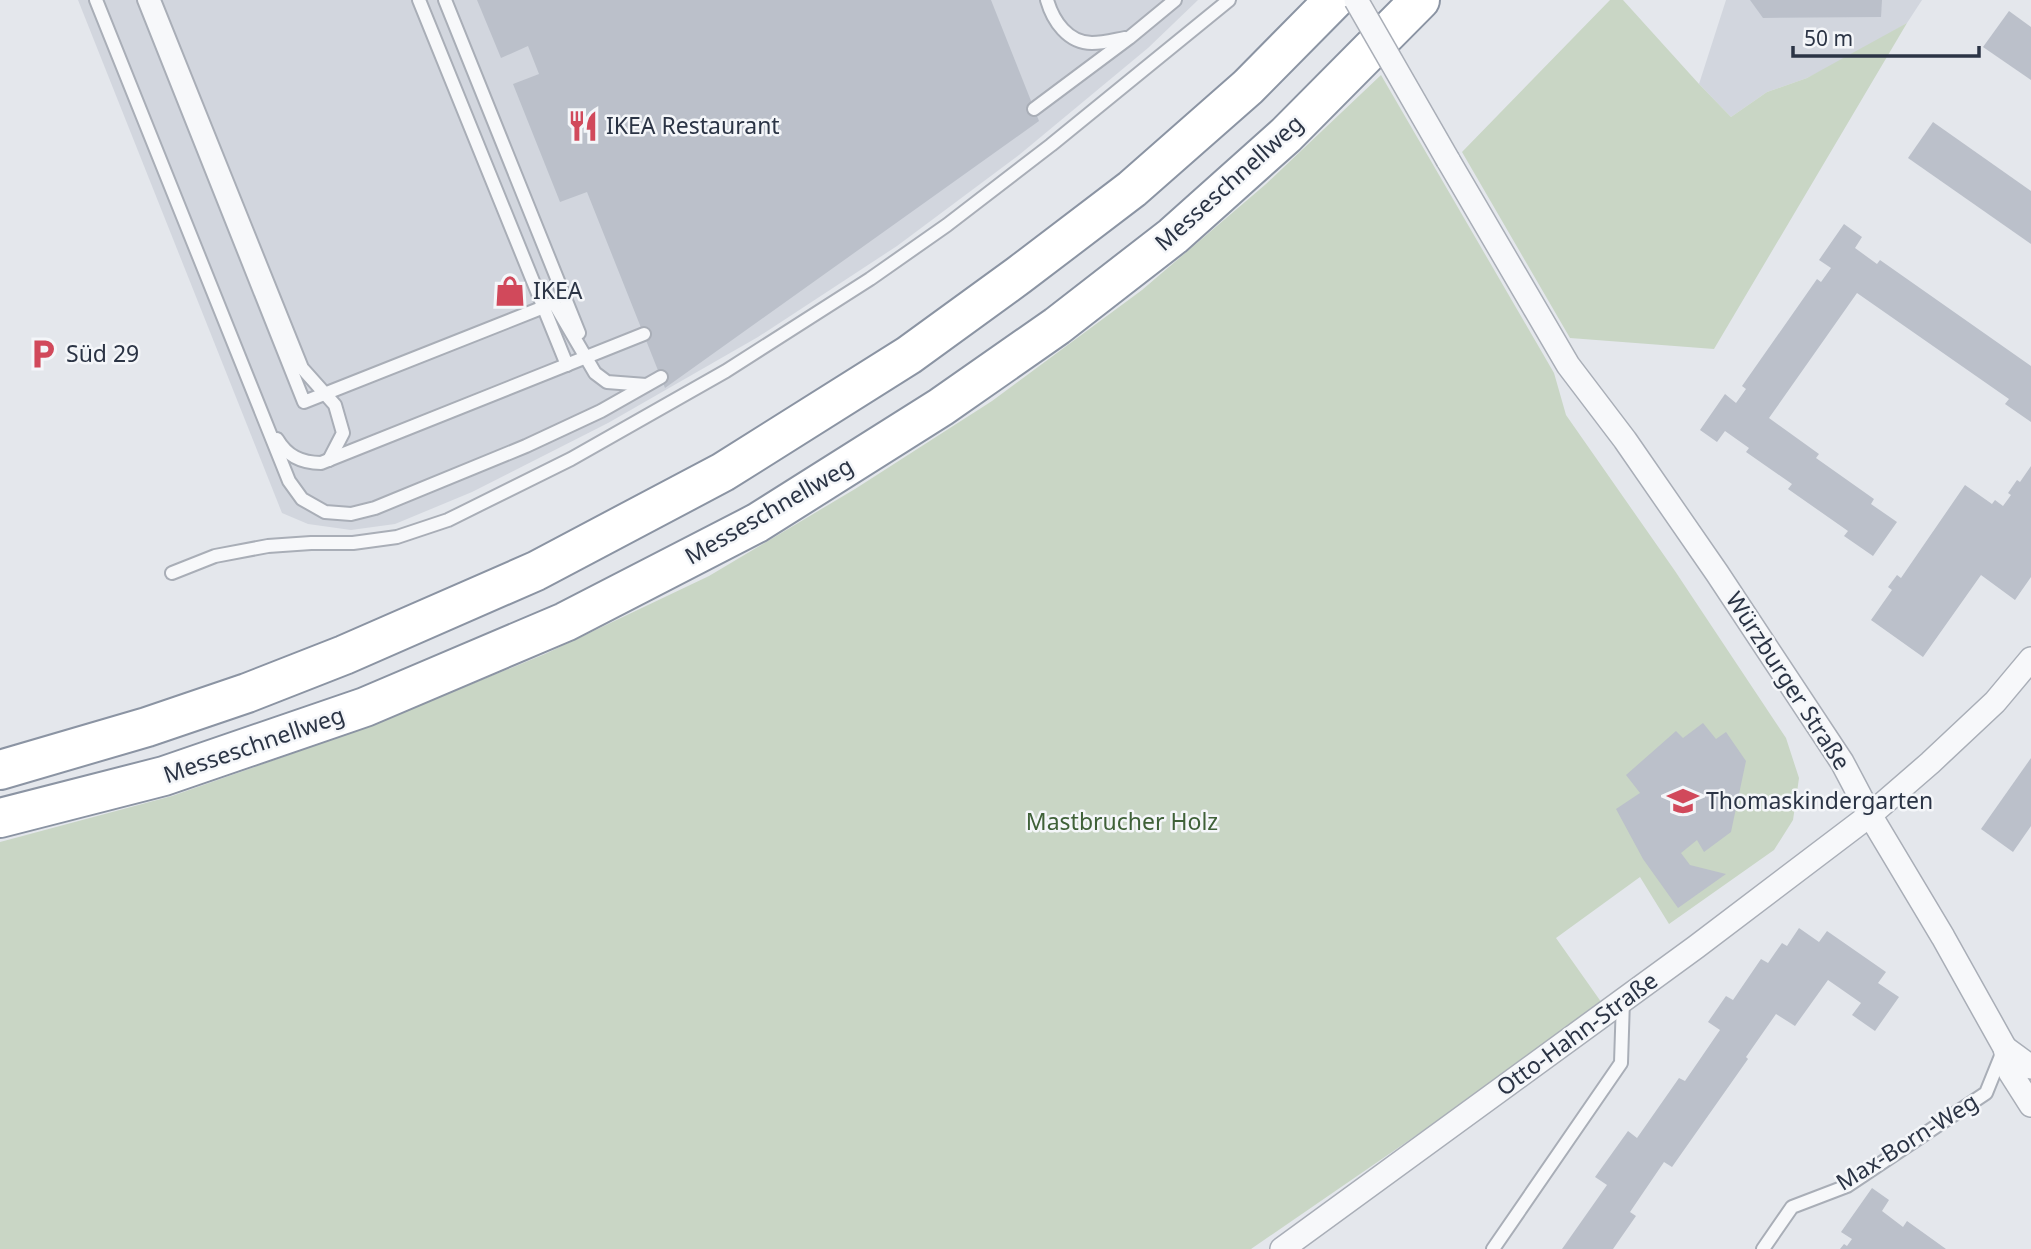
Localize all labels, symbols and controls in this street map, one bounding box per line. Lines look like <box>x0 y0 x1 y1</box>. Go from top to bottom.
scale bar <box>1793 14 1979 58</box>
text: 50 m <box>1804 24 1853 52</box>
street label: Messeschnellweg <box>1147 107 1309 258</box>
restaurant icon: IKEA Restaurant <box>566 109 600 143</box>
place label: IKEA Restaurant <box>606 109 780 141</box>
shop icon: IKEA <box>493 274 527 308</box>
place label: IKEA <box>533 274 583 306</box>
parking icon: Süd 29 <box>26 337 60 371</box>
place label: Süd 29 <box>66 337 139 369</box>
street label: Messeschnellweg <box>679 449 858 571</box>
street label: Würzburger Straße <box>1719 585 1858 776</box>
street label: Messeschnellweg <box>159 698 348 790</box>
school or university icon: Thomaskindergarten <box>1666 784 1700 818</box>
place label: Thomaskindergarten <box>1706 784 1933 816</box>
park label: Mastbrucher Holz <box>1026 805 1218 837</box>
street label: Otto-Hahn-Straße <box>1489 964 1663 1103</box>
street label: Max-Born-Weg <box>1830 1085 1983 1197</box>

